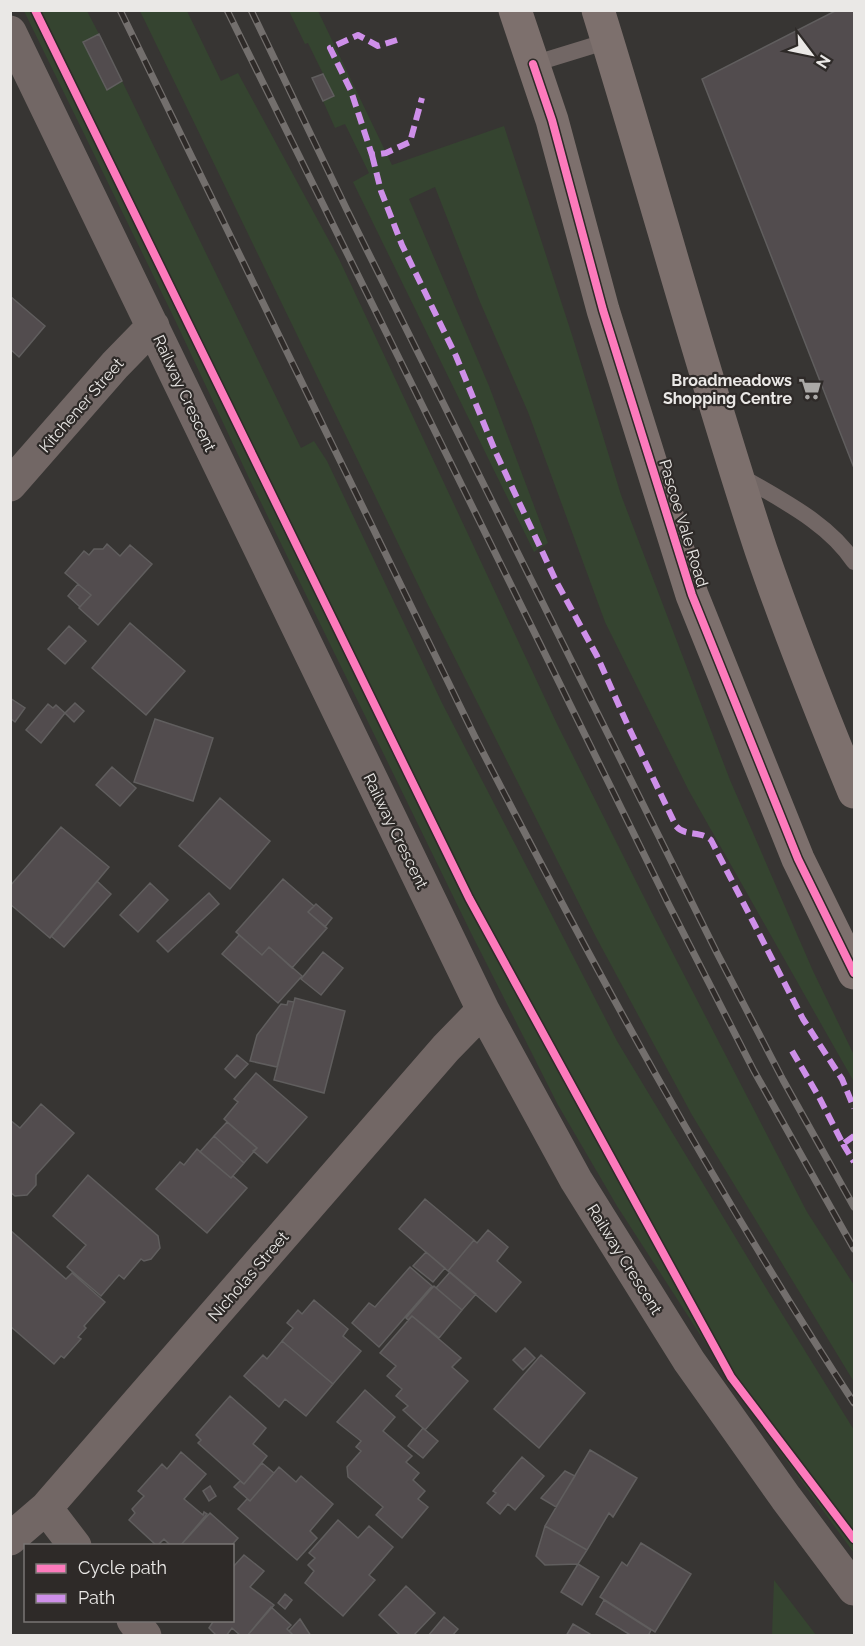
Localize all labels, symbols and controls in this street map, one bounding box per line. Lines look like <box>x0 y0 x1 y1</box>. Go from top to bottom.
north arrow <box>781 24 841 84</box>
text: N <box>812 51 835 72</box>
street label: Railway Crescent <box>149 332 220 455</box>
street label: Kitchener Street <box>35 354 128 456</box>
place label: Broadmeadows Shopping Centre <box>663 371 792 408</box>
supermarket icon: Broadmeadows Shopping Centre <box>797 376 823 402</box>
street label: Pascoe Vale Road <box>655 457 712 589</box>
street label: Railway Crescent <box>359 770 432 893</box>
street label: Railway Crescent <box>583 1201 666 1318</box>
street label: Nicholas Street <box>204 1227 293 1325</box>
legend <box>24 1544 234 1622</box>
text: Cycle path <box>78 1557 167 1578</box>
text: Path <box>78 1587 115 1608</box>

